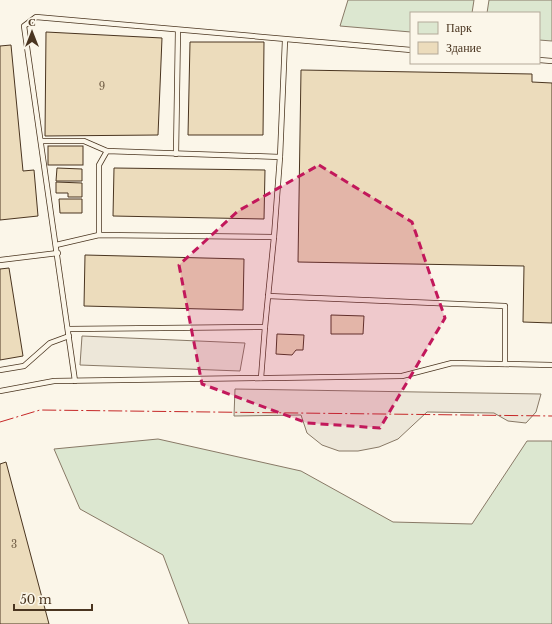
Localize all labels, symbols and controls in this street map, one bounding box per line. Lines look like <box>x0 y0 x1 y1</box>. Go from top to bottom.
north arrow <box>12 12 52 52</box>
legend <box>410 12 540 64</box>
text: С <box>28 15 36 29</box>
text: Парк <box>446 20 472 35</box>
text: Здание <box>446 40 481 55</box>
house number: 9 <box>99 80 105 93</box>
house number: 3 <box>11 538 17 551</box>
scale bar <box>14 586 92 612</box>
text: 50 m <box>20 592 52 607</box>

